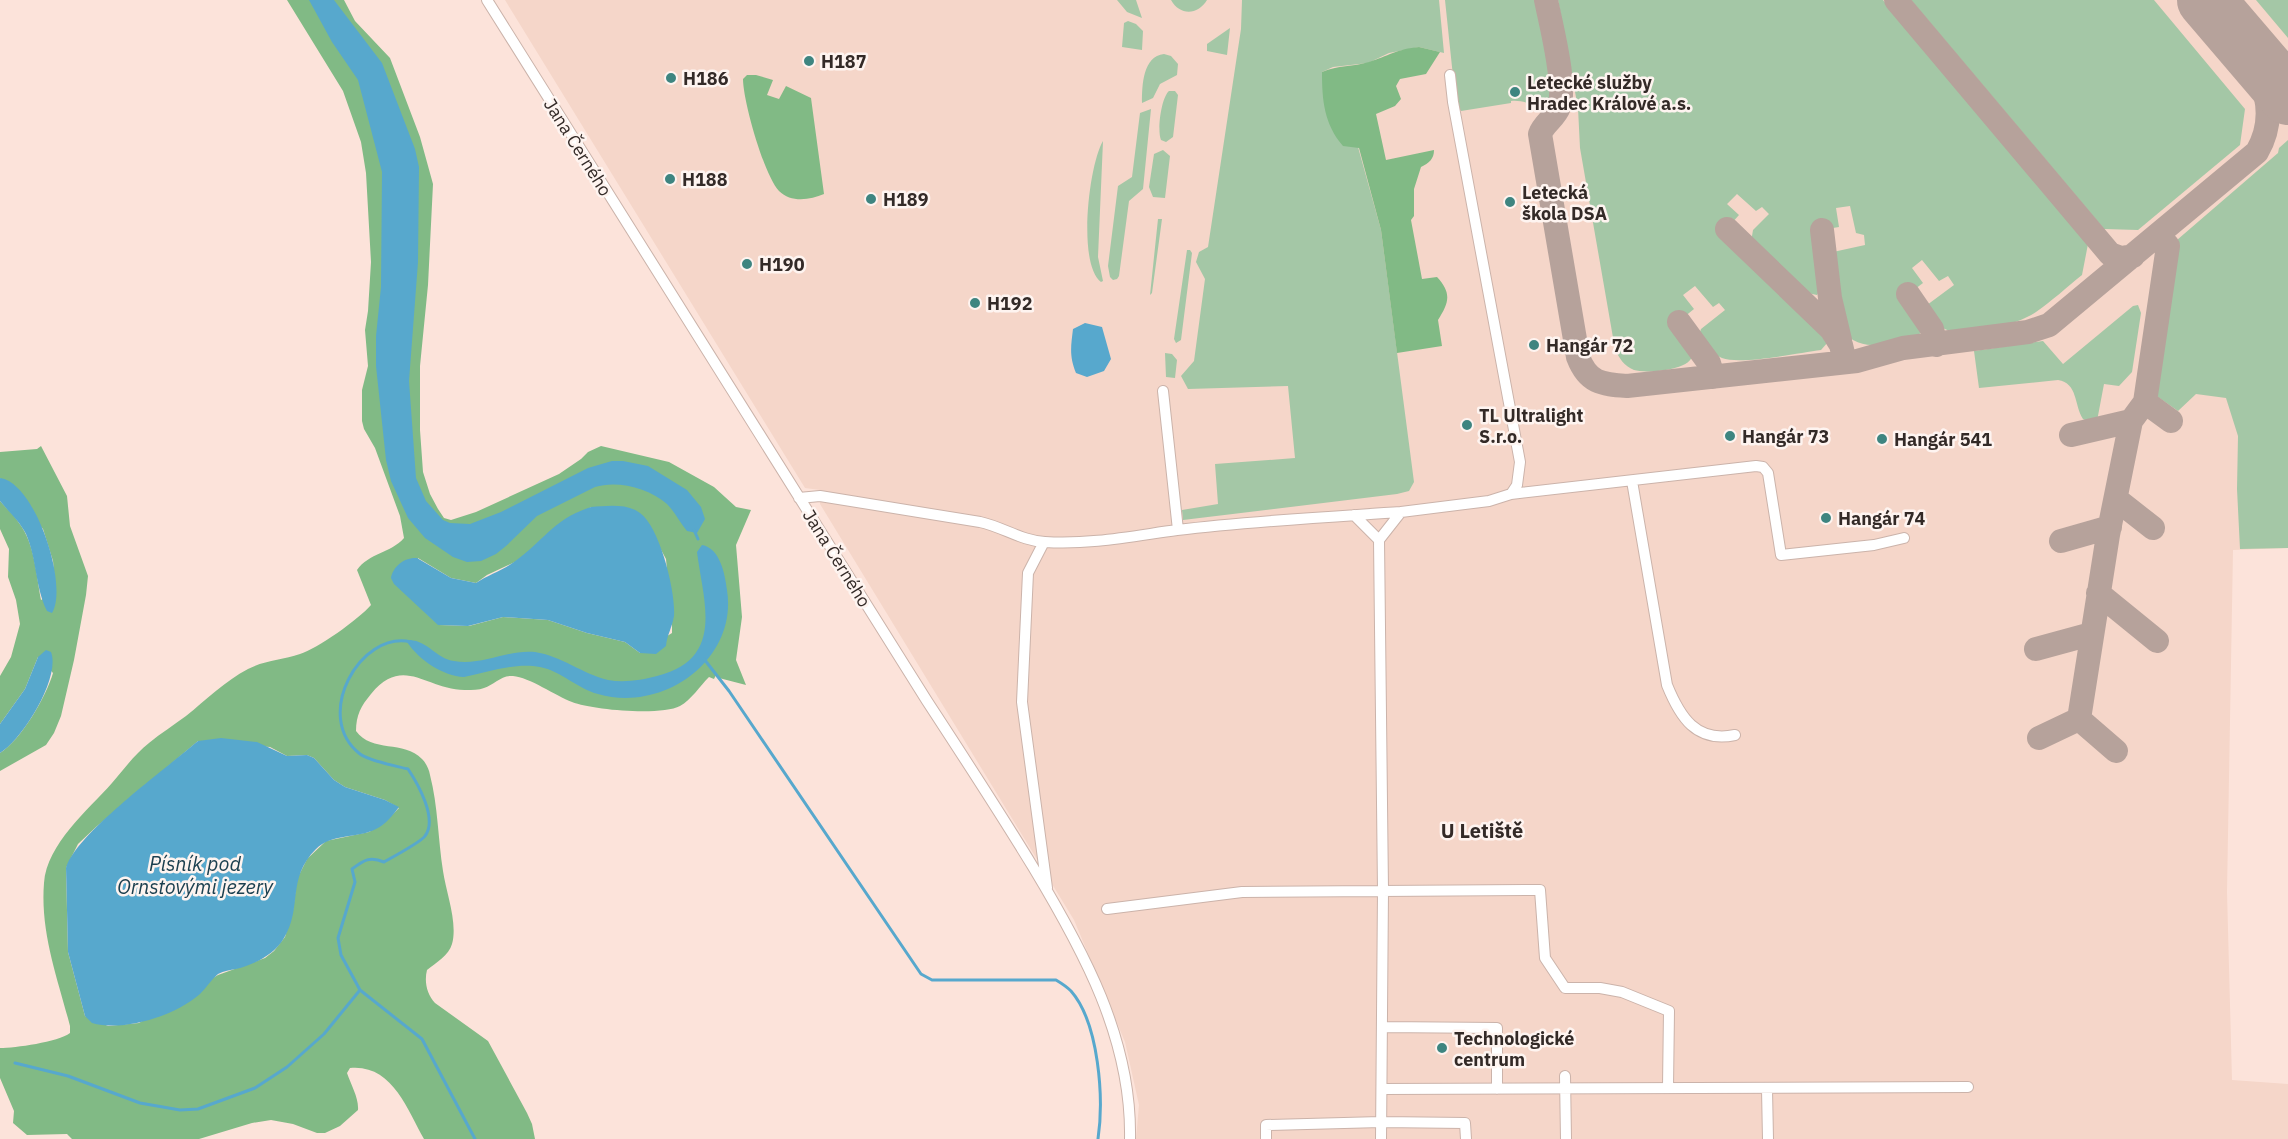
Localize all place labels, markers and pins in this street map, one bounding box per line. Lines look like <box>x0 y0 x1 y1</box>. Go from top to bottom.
place label: H187 <box>821 50 866 73</box>
marker: H187 <box>802 54 816 68</box>
place label: H186 <box>683 67 729 90</box>
marker: H186 <box>664 71 678 85</box>
place label: Letecké služby Hradec Králové a.s. <box>1527 71 1691 115</box>
marker: Letecké služby Hradec Králové a.s. <box>1508 85 1522 99</box>
place label: H188 <box>682 168 728 191</box>
marker: H188 <box>663 172 677 186</box>
place label: Letecká škola DSA <box>1522 181 1607 225</box>
place label: H189 <box>883 188 929 211</box>
marker: H189 <box>864 192 878 206</box>
marker: Letecká škola DSA <box>1503 195 1517 209</box>
place label: H190 <box>759 253 805 276</box>
marker: H190 <box>740 257 754 271</box>
place label: H192 <box>987 292 1032 315</box>
marker: H192 <box>968 296 982 310</box>
place label: Hangár 72 <box>1546 334 1633 357</box>
marker: Hangár 72 <box>1527 338 1541 352</box>
place label: TL Ultralight S.r.o. <box>1479 404 1584 448</box>
marker: TL Ultralight S.r.o. <box>1460 418 1474 432</box>
place label: Hangár 73 <box>1742 425 1829 448</box>
place label: Hangár 541 <box>1894 428 1992 451</box>
marker: Hangár 73 <box>1723 429 1737 443</box>
marker: Hangár 541 <box>1875 432 1889 446</box>
place label: Hangár 74 <box>1838 507 1925 530</box>
marker: Hangár 74 <box>1819 511 1833 525</box>
place label: Technologické centrum <box>1454 1027 1574 1071</box>
marker: Technologické centrum <box>1435 1041 1449 1055</box>

